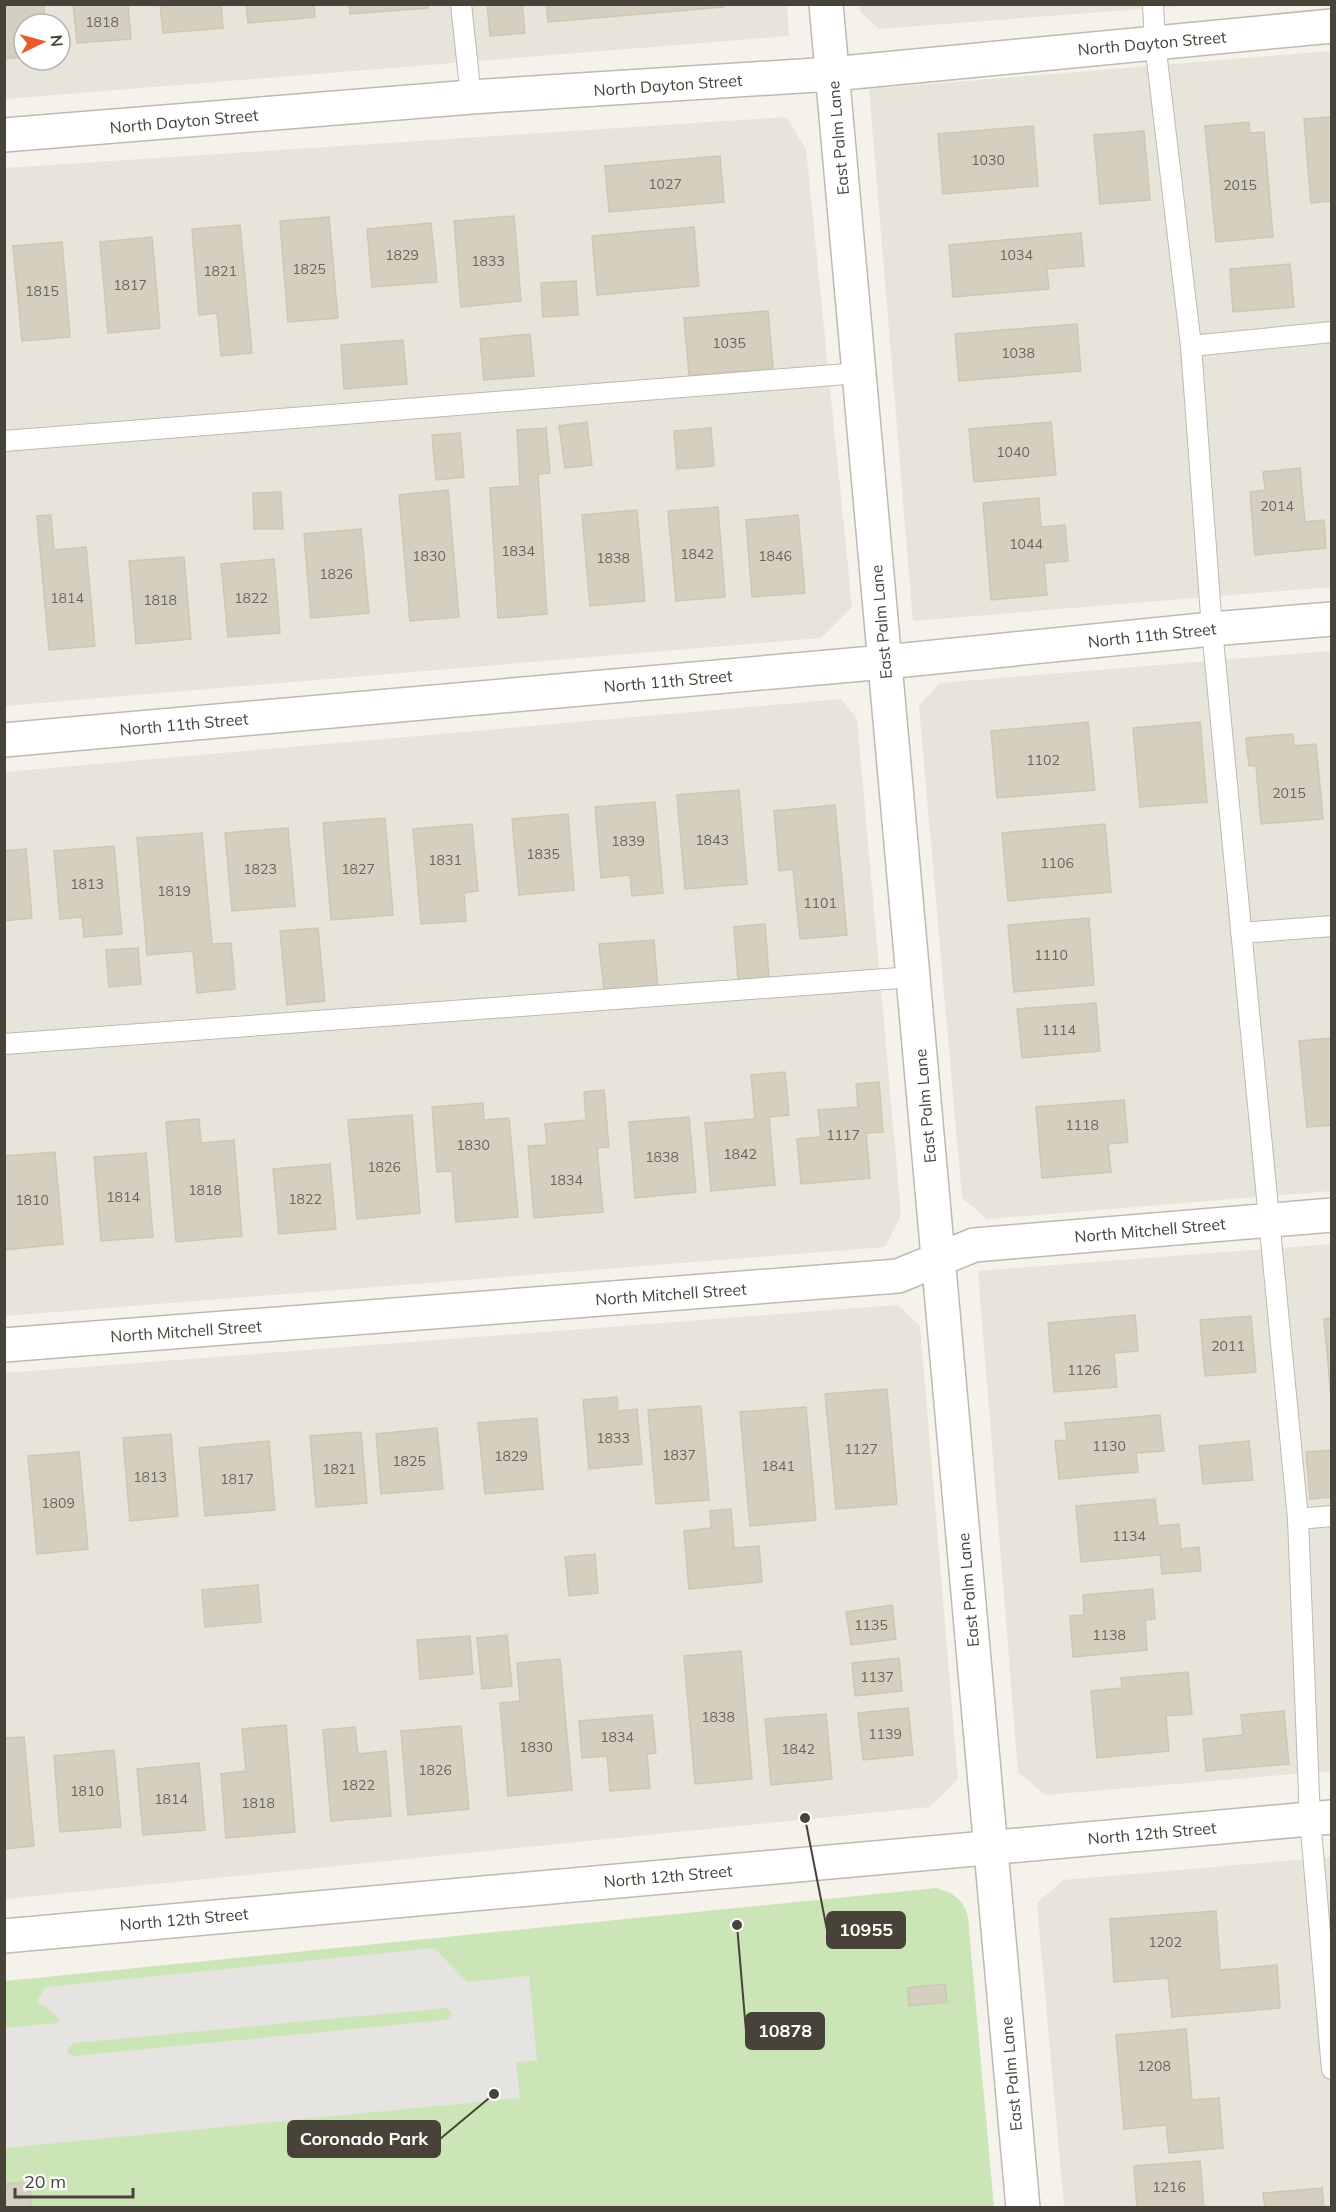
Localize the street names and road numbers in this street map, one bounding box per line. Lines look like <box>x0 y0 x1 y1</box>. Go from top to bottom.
street label: North Dayton Street <box>1077 27 1227 59</box>
street label: North Dayton Street <box>593 70 743 100</box>
street label: East Palm Lane <box>823 80 853 196</box>
street label: North Dayton Street <box>109 105 259 137</box>
street label: East Palm Lane <box>866 564 896 680</box>
street label: North 11th Street <box>1087 618 1218 652</box>
street label: North 11th Street <box>603 665 734 697</box>
street label: North 11th Street <box>119 708 250 740</box>
street label: East Palm Lane <box>910 1048 940 1164</box>
street label: North Mitchell Street <box>1074 1213 1227 1247</box>
street label: North Mitchell Street <box>595 1279 748 1309</box>
street label: North Mitchell Street <box>110 1316 263 1346</box>
street label: East Palm Lane <box>953 1532 983 1648</box>
street label: North 12th Street <box>1087 1817 1218 1849</box>
street label: North 12th Street <box>603 1860 734 1892</box>
street label: North 12th Street <box>119 1903 250 1935</box>
street label: East Palm Lane <box>996 2016 1026 2132</box>

